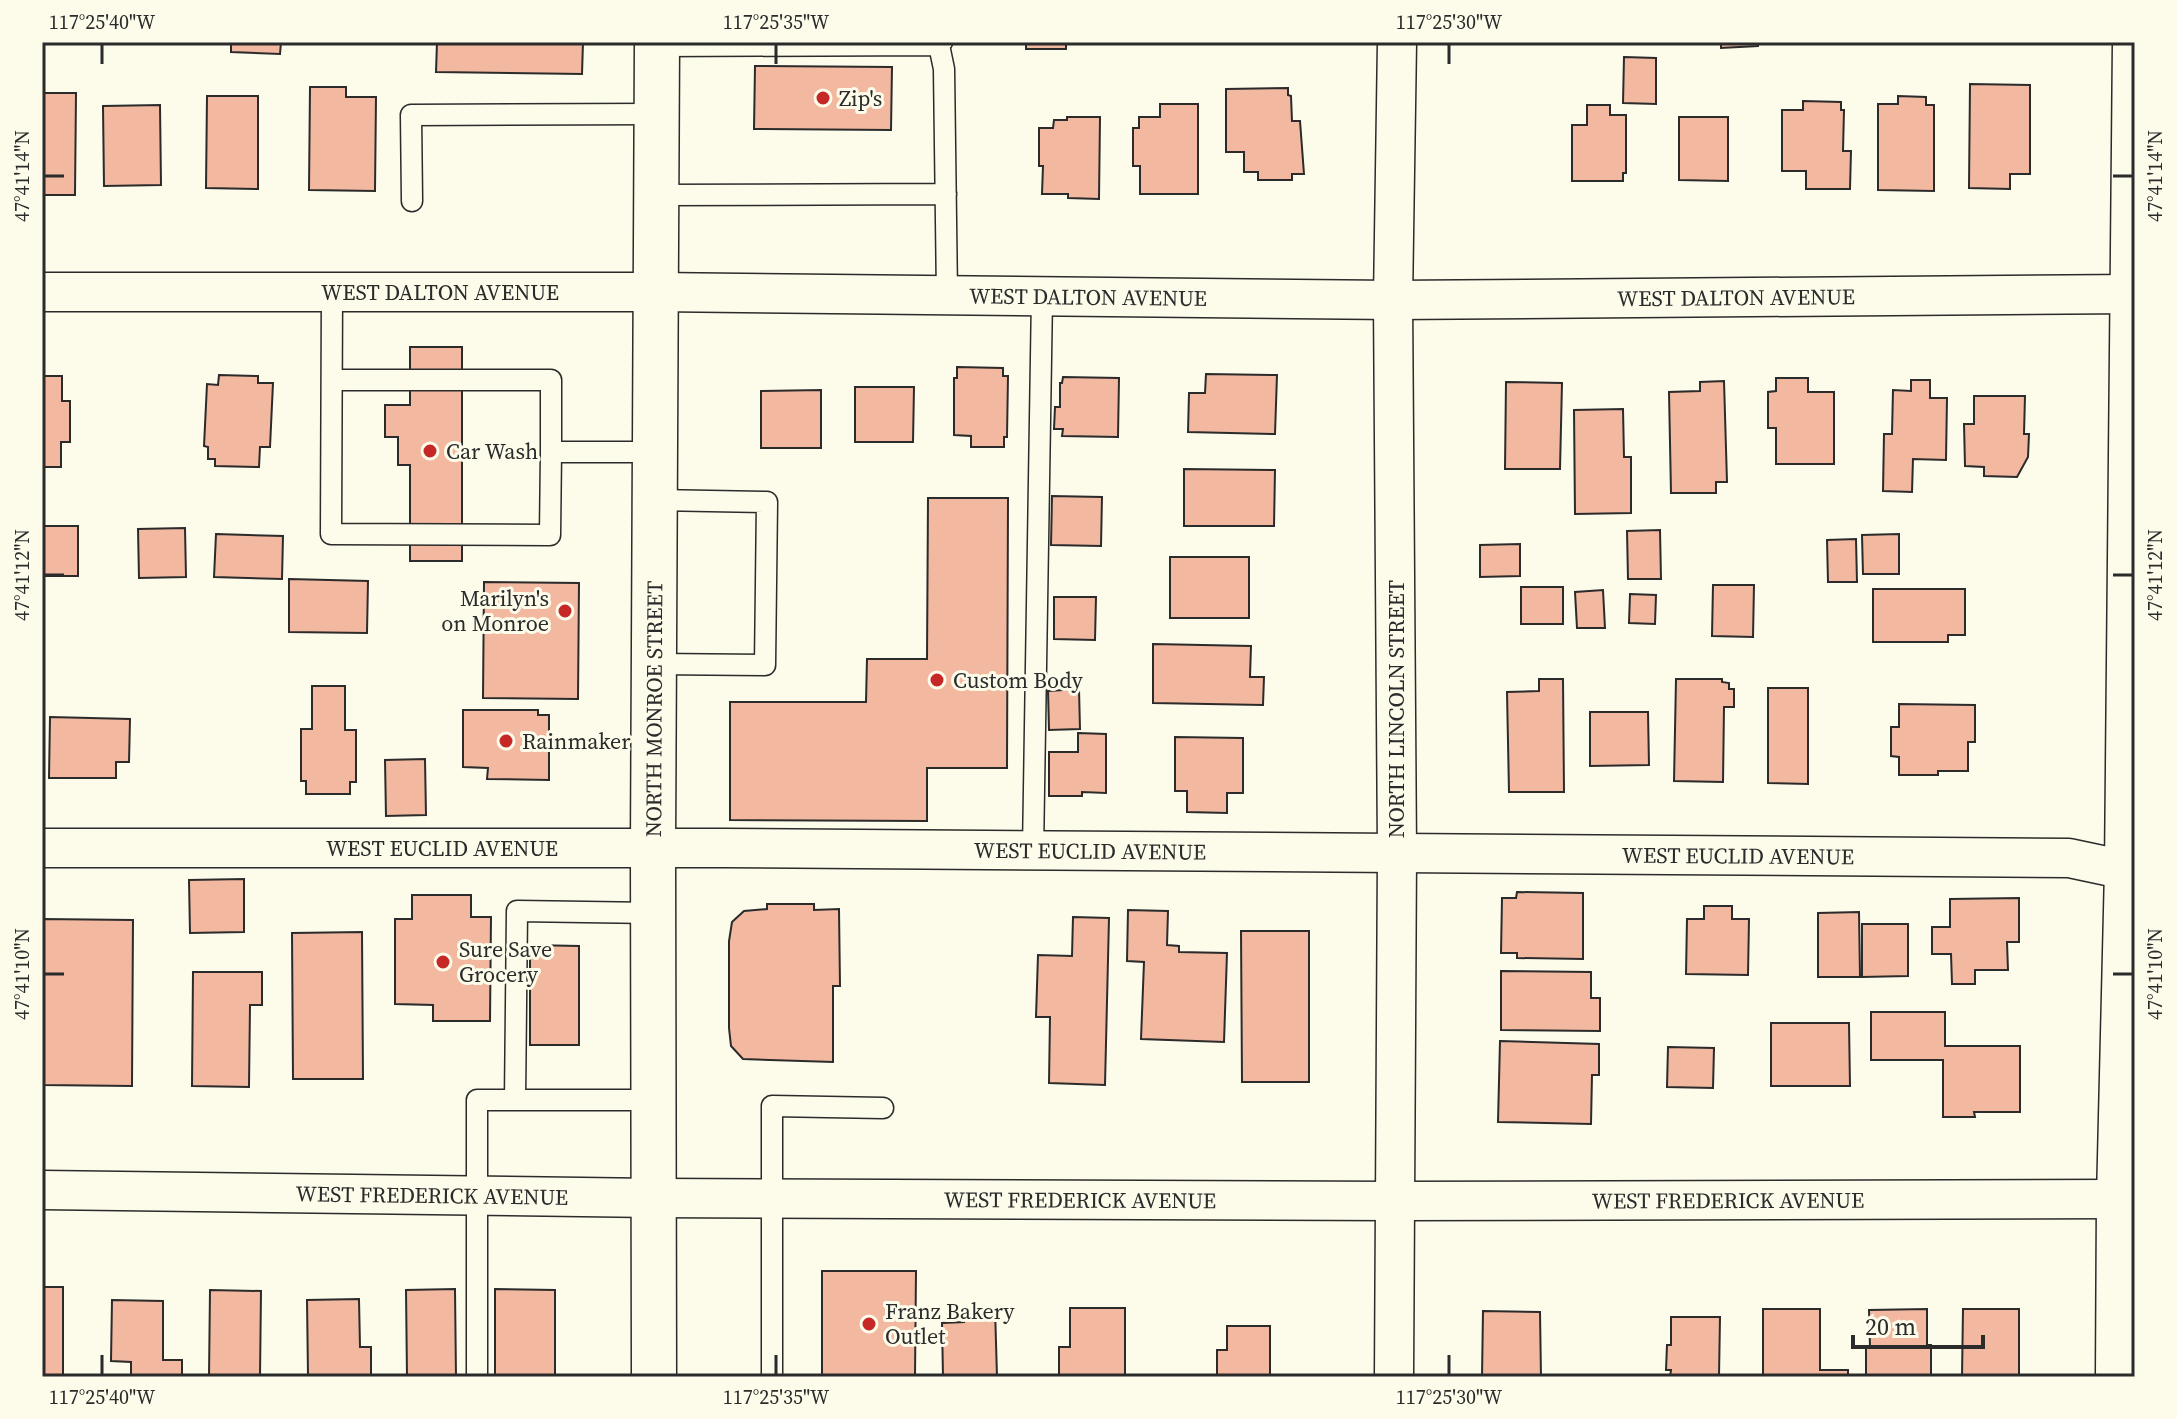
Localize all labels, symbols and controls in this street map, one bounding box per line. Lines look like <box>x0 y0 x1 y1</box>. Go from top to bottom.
text: 117°25'40"W <box>49 8 156 36</box>
text: 117°25'35"W <box>723 8 830 36</box>
text: 117°25'30"W <box>1396 8 1503 36</box>
place label: Zip's <box>839 83 882 113</box>
marker: Zip's <box>814 89 832 107</box>
text: 47°41'14"N <box>8 130 36 222</box>
text: 47°41'14"N <box>2141 130 2169 222</box>
street label: WEST DALTON AVENUE <box>321 277 559 307</box>
street label: WEST DALTON AVENUE <box>969 280 1207 313</box>
street label: WEST DALTON AVENUE <box>1617 281 1855 313</box>
place label: Car Wash <box>446 436 538 466</box>
marker: Car Wash <box>421 442 439 460</box>
text: 47°41'12"N <box>8 529 36 621</box>
text: 47°41'12"N <box>2141 529 2169 621</box>
street label: NORTH LINCOLN STREET <box>1381 580 1411 838</box>
street label: NORTH MONROE STREET <box>638 581 669 837</box>
place label: Marilyn's on Monroe <box>441 583 549 638</box>
marker: Marilyn's on Monroe <box>556 602 574 620</box>
place label: Custom Body <box>953 665 1083 695</box>
marker: Custom Body <box>928 671 946 689</box>
place label: Rainmaker <box>522 726 631 756</box>
marker: Rainmaker <box>497 732 515 750</box>
street label: WEST EUCLID AVENUE <box>326 833 558 863</box>
street label: WEST EUCLID AVENUE <box>974 835 1206 867</box>
street label: WEST EUCLID AVENUE <box>1622 840 1854 871</box>
text: 47°41'10"N <box>8 928 36 1020</box>
text: 47°41'10"N <box>2141 928 2169 1020</box>
place label: Sure Save Grocery <box>459 934 552 989</box>
marker: Sure Save Grocery <box>434 953 452 971</box>
street label: WEST FREDERICK AVENUE <box>296 1178 568 1212</box>
street label: WEST FREDERICK AVENUE <box>944 1184 1216 1215</box>
street label: WEST FREDERICK AVENUE <box>1592 1185 1864 1215</box>
place label: Franz Bakery Outlet <box>885 1296 1015 1351</box>
scale bar <box>1853 1299 1983 1349</box>
text: 20 m <box>1865 1310 1916 1343</box>
marker: Franz Bakery Outlet <box>860 1315 878 1333</box>
text: 117°25'40"W <box>49 1383 156 1411</box>
text: 117°25'35"W <box>723 1383 830 1411</box>
text: 117°25'30"W <box>1396 1383 1503 1411</box>

